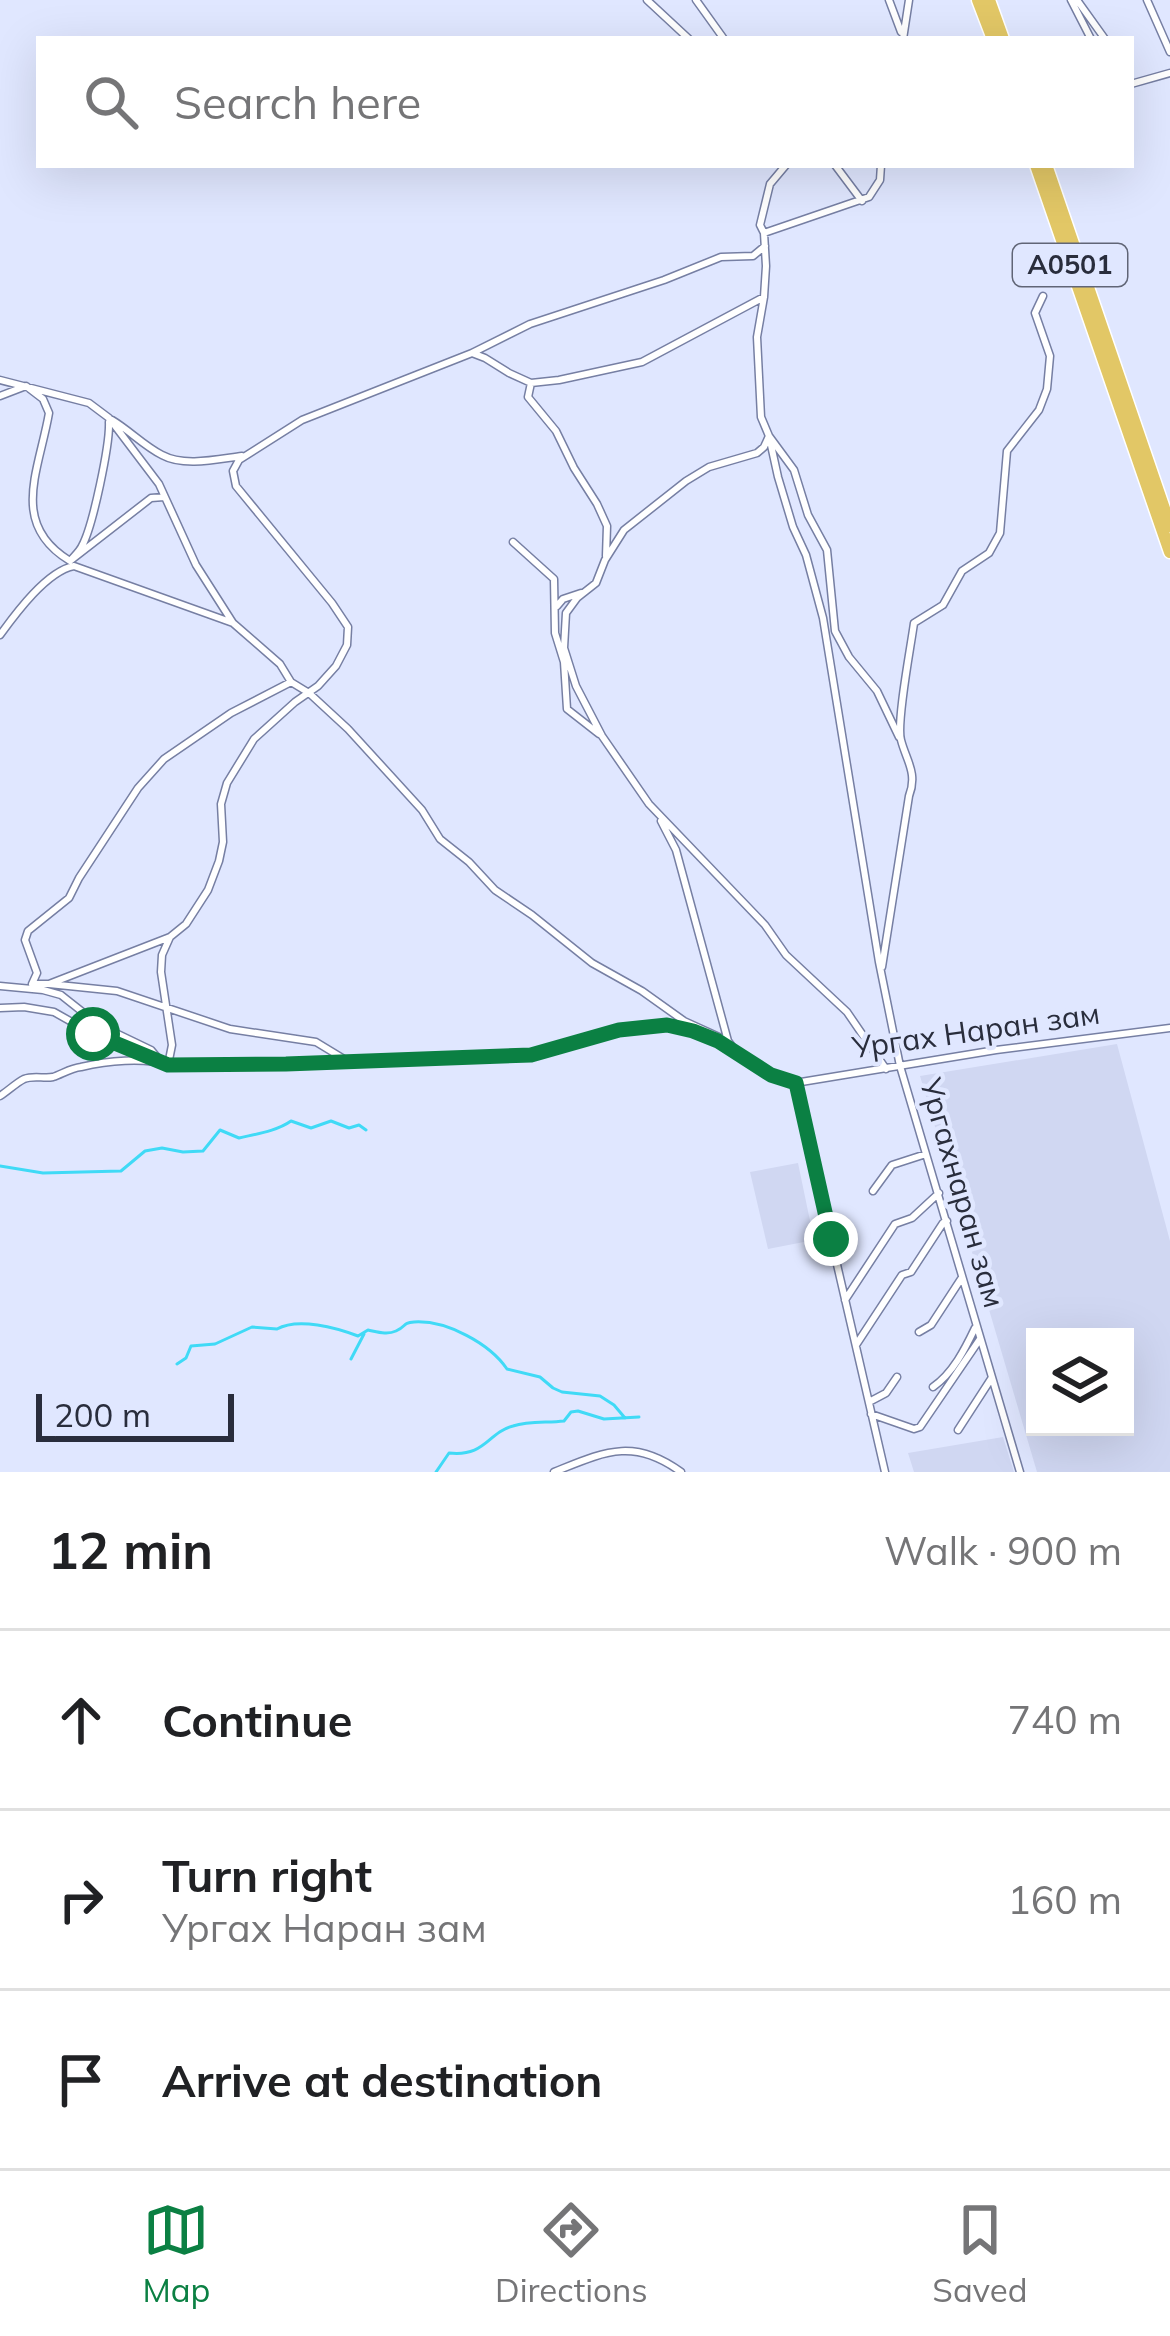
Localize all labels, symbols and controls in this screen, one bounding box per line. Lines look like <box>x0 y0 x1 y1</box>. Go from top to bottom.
search box <box>36 36 1134 168</box>
icon: search <box>78 69 144 135</box>
text: Search here <box>174 74 421 130</box>
road number: A0501 <box>1013 244 1127 286</box>
street label: Ургах Наран зам <box>849 994 1102 1066</box>
route start <box>66 1007 120 1061</box>
street label: Ургахнаран зам <box>912 1073 1014 1312</box>
route end <box>804 1212 858 1266</box>
map controls <box>1026 1328 1134 1436</box>
button: layers <box>1026 1328 1134 1436</box>
scale bar <box>36 1388 234 1441</box>
text: 200 m <box>54 1394 151 1435</box>
text: 12 min <box>48 1518 213 1582</box>
text: Walk · 900 m <box>884 1526 1122 1575</box>
icon: ahead <box>48 1687 114 1753</box>
text: Continue <box>162 1692 352 1748</box>
text: 740 m <box>1007 1695 1122 1744</box>
text: Turn right <box>162 1847 372 1903</box>
icon: right <box>48 1867 114 1933</box>
text: 160 m <box>1007 1875 1122 1924</box>
text: Ургах Наран зам <box>162 1903 487 1952</box>
icon: arrive <box>48 2047 114 2113</box>
text: Arrive at destination <box>162 2052 602 2108</box>
tab: Map <box>142 2197 210 2310</box>
tab: Directions <box>495 2197 648 2310</box>
tab: Saved <box>932 2197 1028 2310</box>

